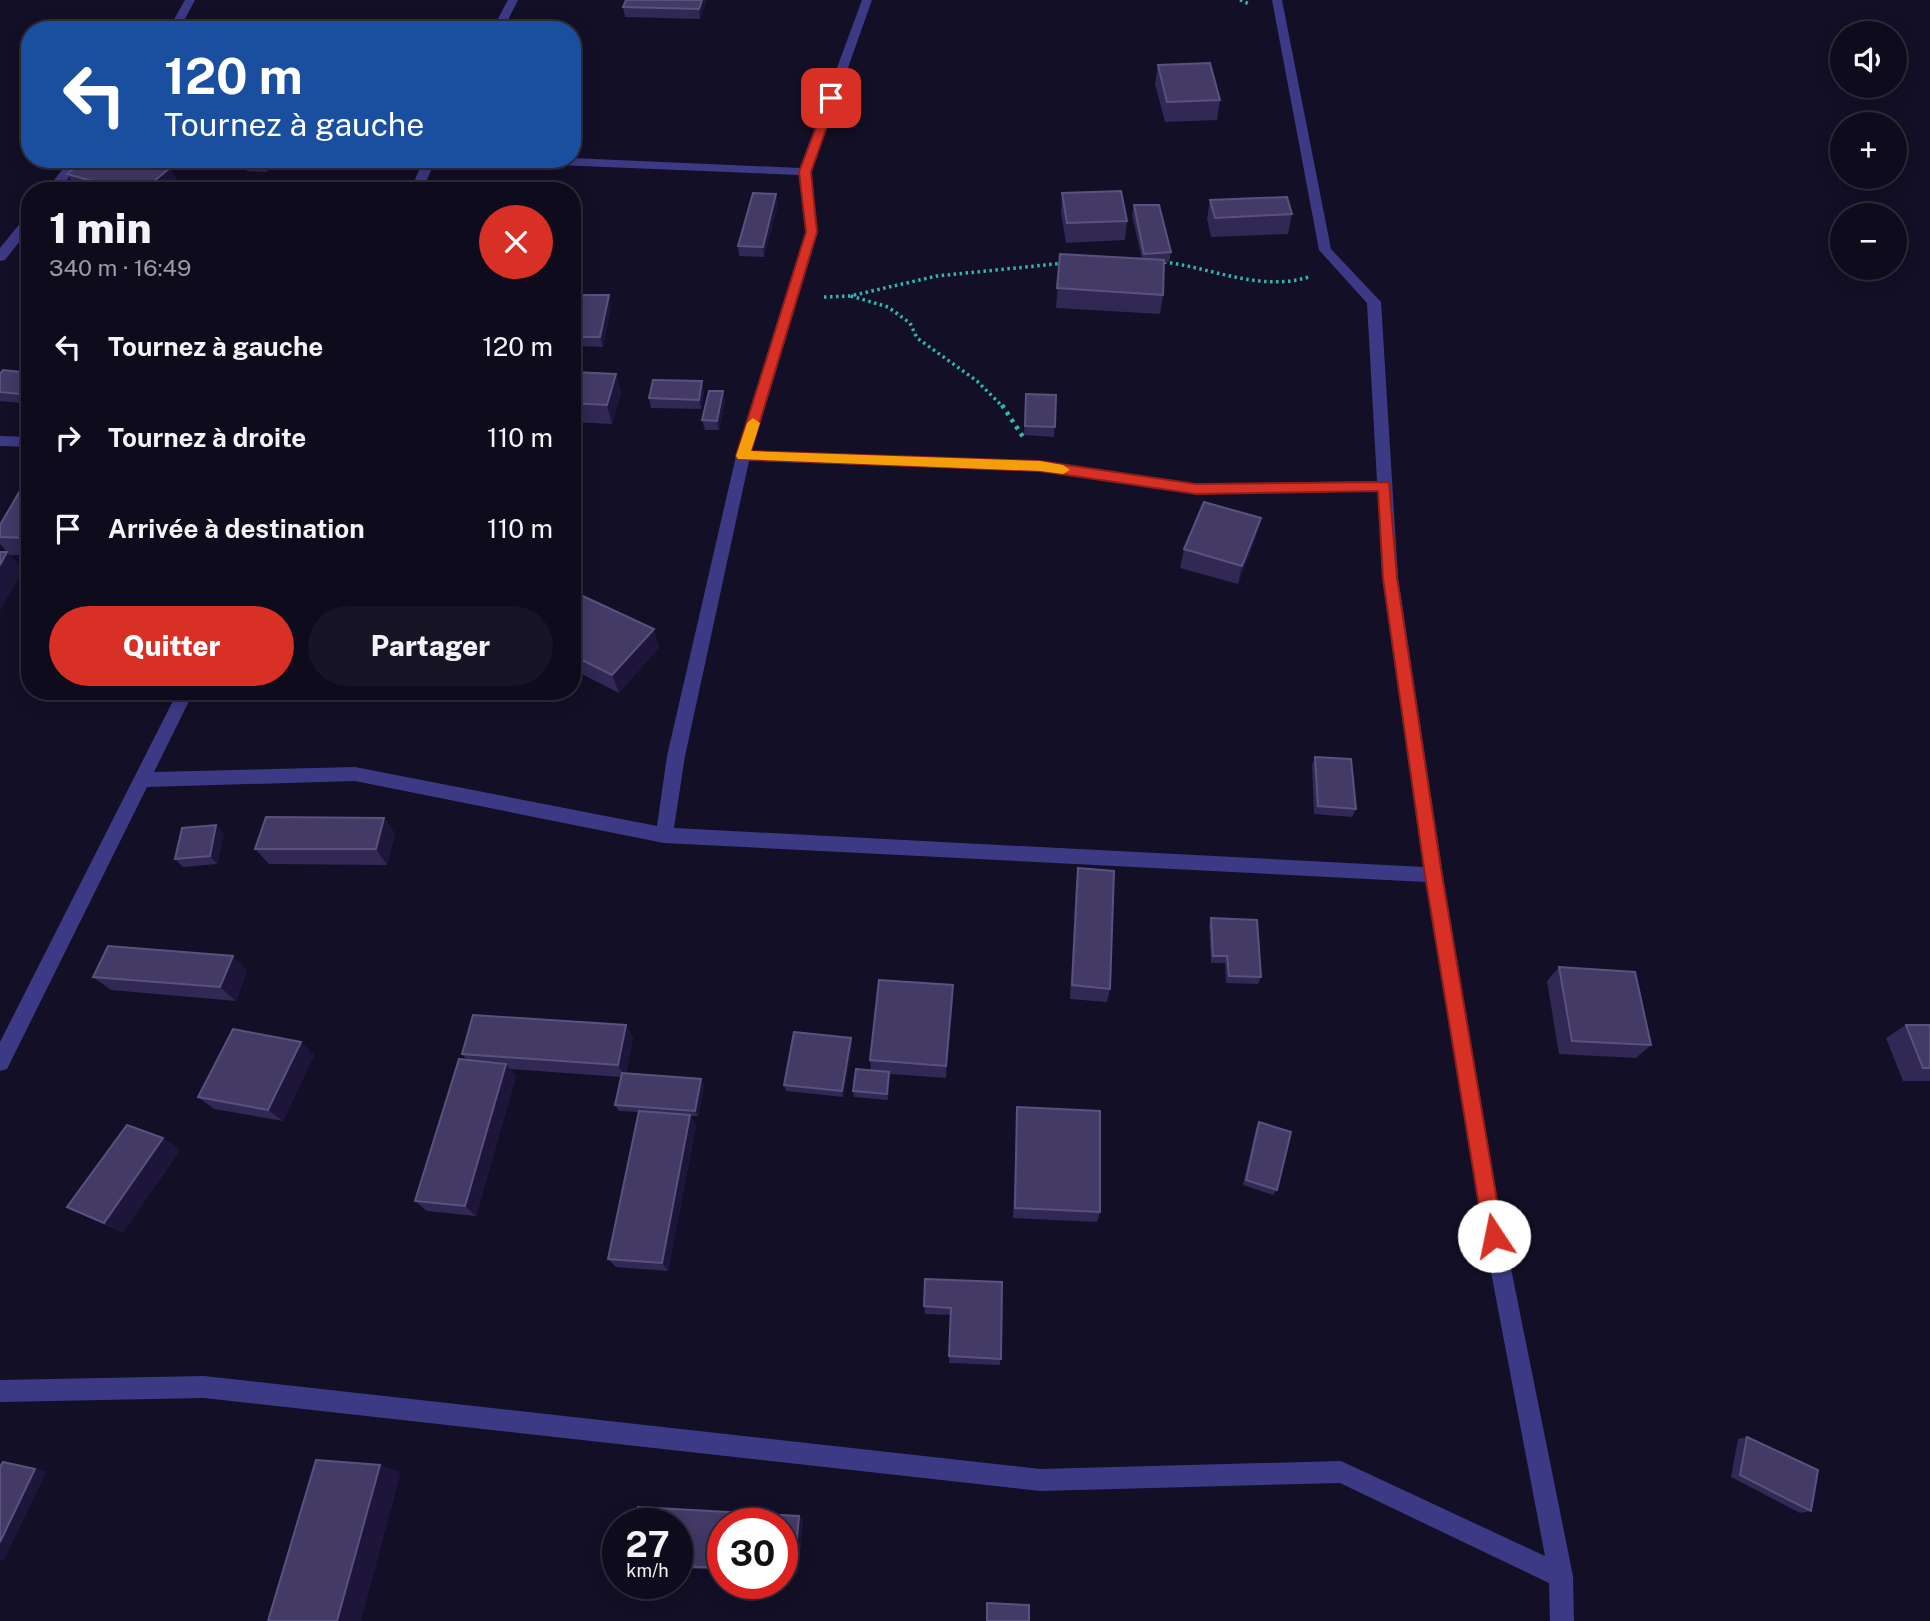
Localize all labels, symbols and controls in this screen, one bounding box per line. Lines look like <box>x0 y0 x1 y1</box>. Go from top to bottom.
map controls <box>1830 21 1907 280</box>
button: sound <box>1830 21 1907 98</box>
text: 120 m <box>164 47 303 105</box>
icon: left <box>49 49 140 140</box>
pin <box>801 68 861 128</box>
icon: arrive <box>812 79 850 117</box>
text: Tournez à gauche <box>164 106 424 143</box>
button: + <box>1830 112 1907 189</box>
text: 1 min <box>49 203 152 252</box>
button: − <box>1830 203 1907 280</box>
button: close <box>479 205 553 279</box>
text: 340 m · 16:49 <box>49 254 191 281</box>
icon: left <box>49 328 87 366</box>
text: Tournez à gauche <box>108 331 323 362</box>
text: 120 m <box>482 331 553 362</box>
icon: right <box>49 419 87 457</box>
text: Tournez à droite <box>108 422 306 453</box>
text: 110 m <box>487 422 553 453</box>
icon: arrive <box>49 510 87 548</box>
text: Arrivée à destination <box>108 513 365 544</box>
text: 110 m <box>487 513 553 544</box>
button: Quitter <box>49 606 294 686</box>
button: Partager <box>308 606 553 686</box>
position arrow <box>1457 1199 1531 1273</box>
speed limit sign: 30 <box>707 1508 798 1599</box>
text: 27 <box>625 1524 670 1565</box>
text: km/h <box>626 1560 669 1581</box>

